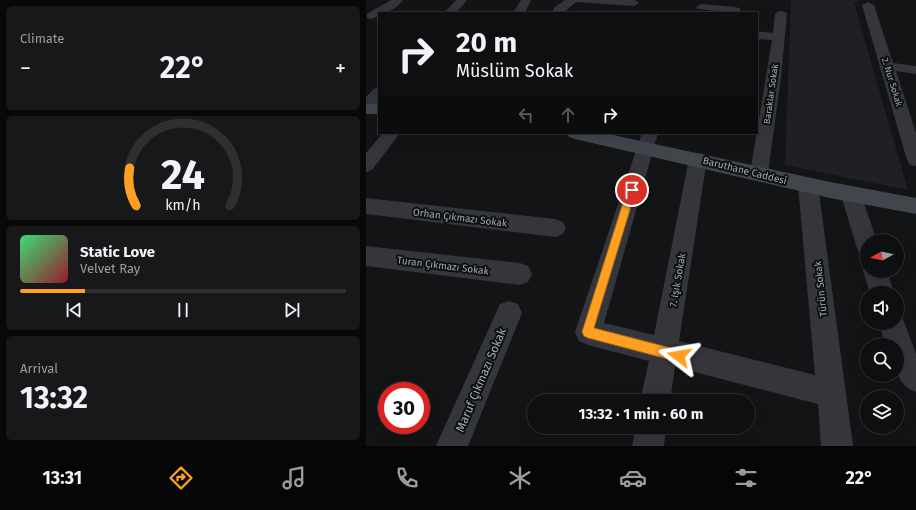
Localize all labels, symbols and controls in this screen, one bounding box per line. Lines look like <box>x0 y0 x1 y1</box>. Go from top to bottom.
text: 20 m <box>456 26 517 59</box>
icon: right <box>390 28 442 80</box>
text: Climate <box>20 31 64 46</box>
text: 22° <box>160 50 206 86</box>
text: − <box>20 55 31 82</box>
text: + <box>335 55 346 82</box>
street label: 2. Nur Sokak <box>880 56 904 108</box>
text: Müslüm Sokak <box>456 60 573 82</box>
street label: Baraklar Sokak <box>762 63 780 125</box>
icon: left <box>515 104 537 126</box>
icon: ahead <box>557 104 579 126</box>
icon: right <box>599 104 621 126</box>
text: 24 <box>161 150 205 200</box>
street label: Baruthane Caddesi <box>702 155 788 187</box>
pin <box>615 173 649 207</box>
icon: arrive <box>621 179 643 201</box>
text: km/h <box>165 197 201 214</box>
street label: Orhan Çıkmazı Sokak <box>412 206 508 230</box>
north arrow <box>860 234 904 278</box>
map controls <box>860 234 904 434</box>
text: Static Love <box>80 243 155 261</box>
street label: 7. Işık Sokak <box>667 251 689 308</box>
street label: Turan Çıkmazı Sokak <box>396 254 490 278</box>
street label: Türün Sokak <box>812 260 830 317</box>
text: Velvet Ray <box>80 261 140 276</box>
button: sound <box>860 286 904 330</box>
icon: previous <box>63 299 85 321</box>
icon: pause <box>172 299 194 321</box>
icon: next <box>281 299 303 321</box>
street label: Maruf Çıkmazı Sokak <box>453 325 510 434</box>
position arrow <box>658 335 700 377</box>
button: search <box>860 338 904 382</box>
text: Arrival <box>20 361 58 376</box>
text: 13:32 <box>20 380 88 416</box>
speed limit sign: 30 <box>378 382 430 434</box>
button: layers <box>860 390 904 434</box>
text: 13:32 · 1 min · 60 m <box>579 405 703 423</box>
icon: directions <box>167 464 195 492</box>
icon: music <box>280 464 308 492</box>
icon: phone <box>393 464 421 492</box>
icon: climate <box>506 464 534 492</box>
icon: car <box>619 464 647 492</box>
icon: filters <box>732 464 760 492</box>
text: 13:31 <box>43 467 82 489</box>
text: 22° <box>845 467 873 489</box>

